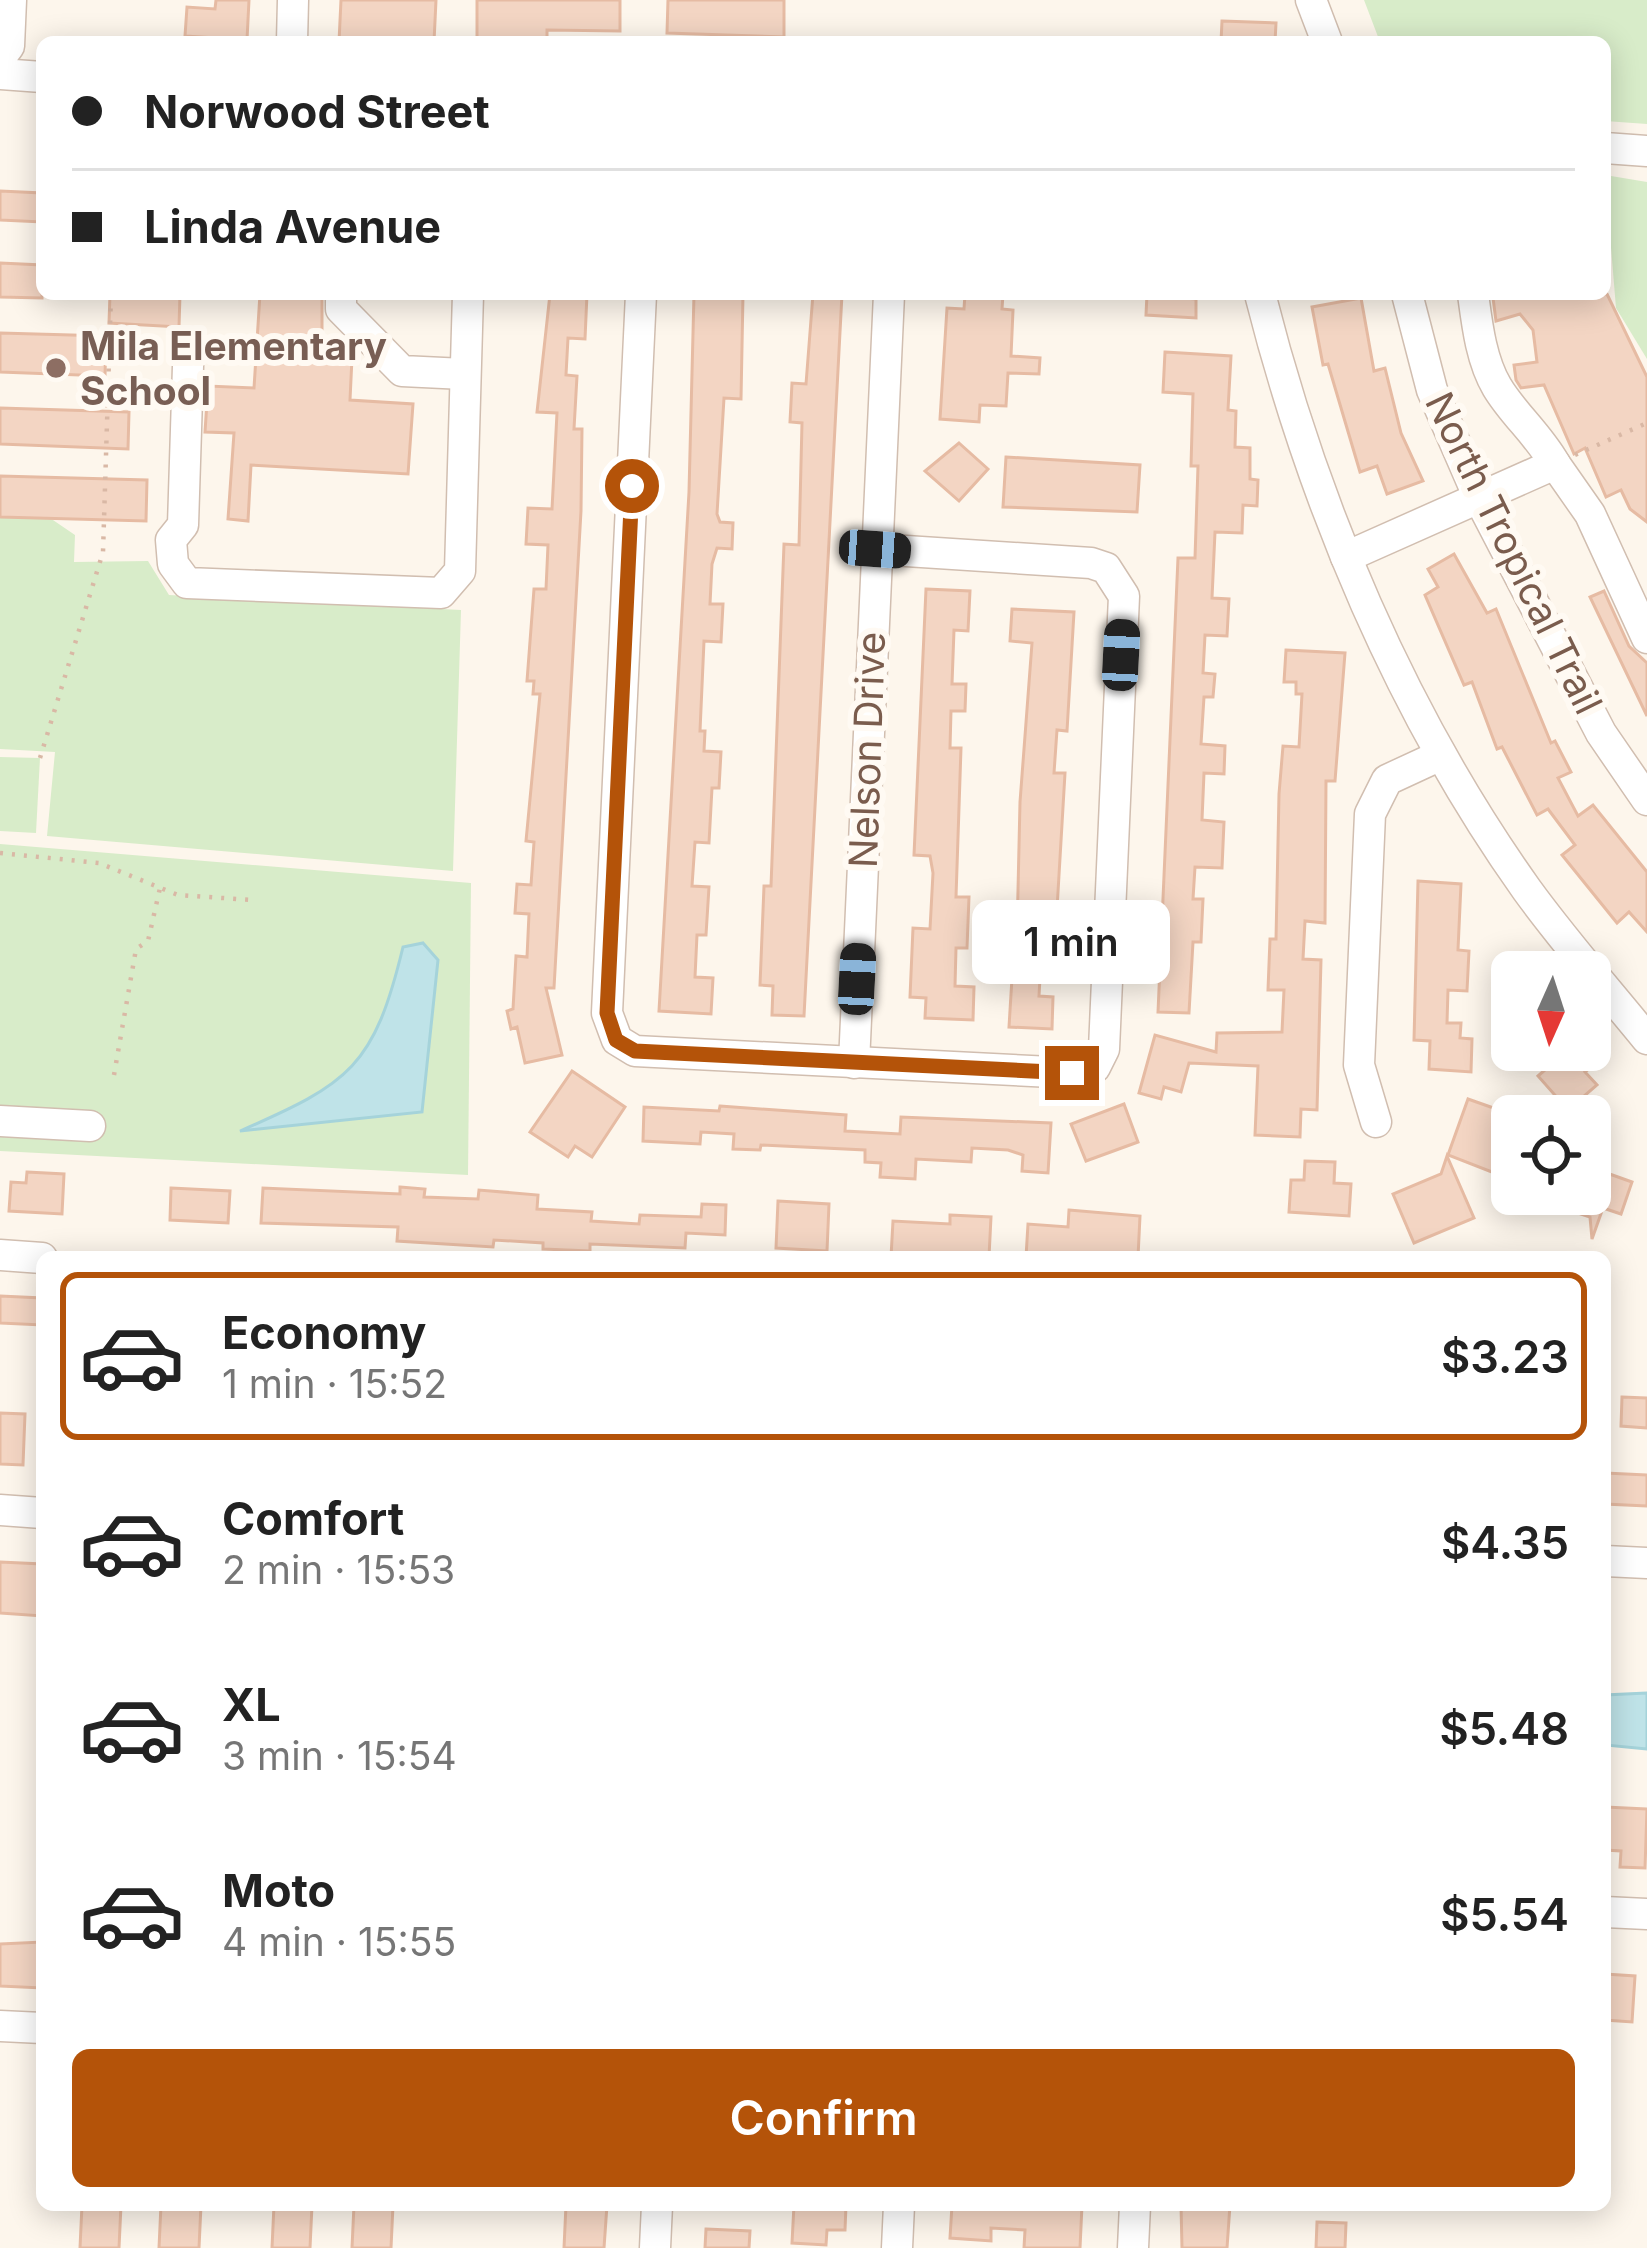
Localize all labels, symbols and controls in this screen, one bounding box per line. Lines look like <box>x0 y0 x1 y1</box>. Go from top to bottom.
text: Norwood Street <box>144 84 490 139</box>
text: Linda Avenue <box>144 199 441 254</box>
place label: Mila Elementary School <box>80 322 387 414</box>
marker: Mila Elementary School <box>43 355 69 381</box>
street label: North Tropical Trail <box>1416 384 1613 721</box>
route start <box>605 459 659 513</box>
car <box>838 529 912 569</box>
car <box>1101 618 1141 692</box>
street label: Nelson Drive <box>839 631 894 869</box>
callout: 1 min <box>973 899 1171 983</box>
text: 1 min <box>1023 918 1119 965</box>
car <box>837 942 877 1016</box>
north arrow <box>1491 951 1611 1071</box>
map controls <box>1491 951 1611 1215</box>
route end <box>1045 1046 1099 1100</box>
button: locate <box>1491 1095 1611 1215</box>
icon: car <box>78 1302 186 1410</box>
text: Economy <box>222 1305 426 1360</box>
text: $3.23 <box>1441 1329 1569 1384</box>
text: 1 min · 15:52 <box>222 1360 447 1407</box>
icon: car <box>78 1488 186 1596</box>
text: Comfort <box>222 1491 404 1546</box>
text: $4.35 <box>1441 1515 1569 1570</box>
text: 2 min · 15:53 <box>222 1546 455 1593</box>
icon: car <box>78 1674 186 1782</box>
text: XL <box>222 1677 281 1732</box>
text: $5.48 <box>1439 1701 1569 1756</box>
text: 3 min · 15:54 <box>222 1732 457 1779</box>
icon: car <box>78 1860 186 1968</box>
text: Moto <box>222 1863 335 1918</box>
text: $5.54 <box>1440 1887 1569 1942</box>
text: 4 min · 15:55 <box>222 1918 456 1965</box>
button: Confirm <box>72 2049 1575 2187</box>

